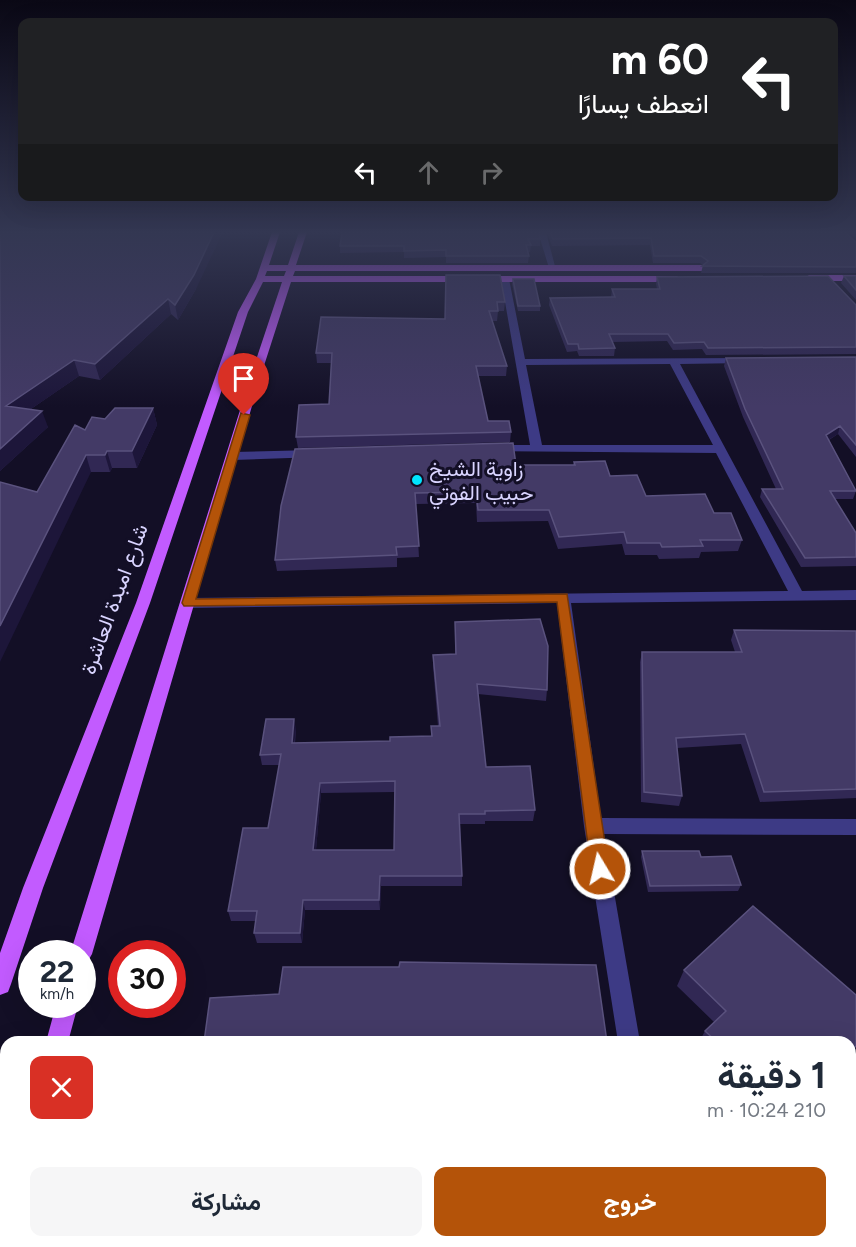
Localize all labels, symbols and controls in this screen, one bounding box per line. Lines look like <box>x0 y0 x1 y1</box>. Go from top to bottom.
text: 60 m <box>611 34 709 85</box>
icon: left <box>730 42 808 120</box>
text: انعطف يسارًا <box>578 87 709 120</box>
icon: left <box>349 156 382 189</box>
icon: ahead <box>412 156 445 189</box>
icon: right <box>475 156 508 189</box>
pin <box>218 353 269 415</box>
icon: arrive <box>227 362 260 395</box>
place label: زاوية الشيخ حبيب الفوتي <box>429 456 533 510</box>
marker: زاوية الشيخ حبيب الفوتي <box>410 473 424 487</box>
street label: شارع امبدة العاشرة <box>75 520 155 678</box>
position arrow <box>568 837 632 901</box>
speed limit sign: 30 <box>108 940 186 1018</box>
text: 22 <box>40 953 74 990</box>
text: km/h <box>40 985 74 1003</box>
text: 1 دقيقة <box>717 1054 826 1097</box>
button: close <box>30 1056 93 1119</box>
text: 210 m · 10:24 <box>707 1098 826 1122</box>
button: مشاركة <box>30 1167 422 1236</box>
button: خروج <box>434 1167 826 1236</box>

